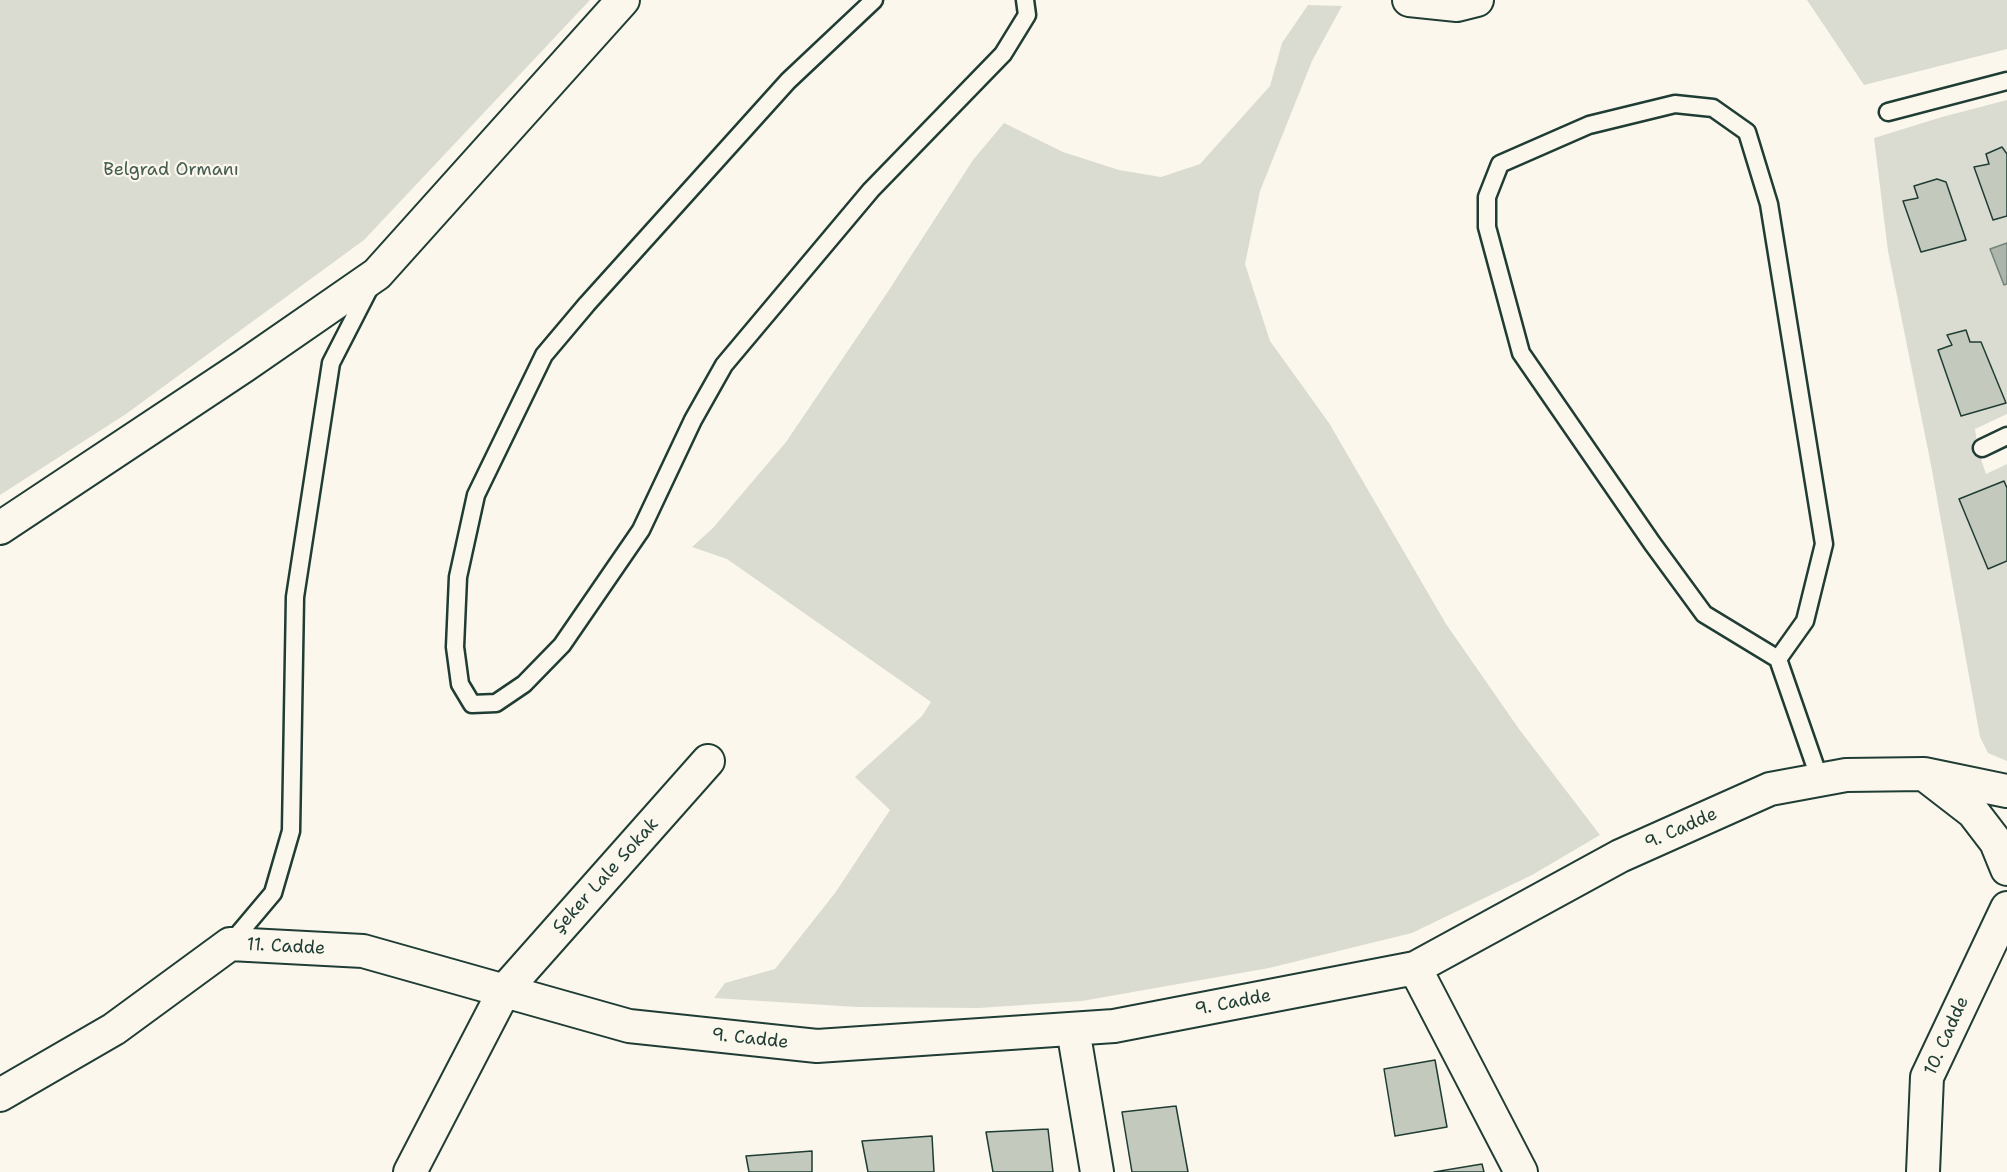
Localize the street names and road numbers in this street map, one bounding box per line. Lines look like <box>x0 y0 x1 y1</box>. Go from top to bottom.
street label: 9. Cadde <box>1641 803 1721 855</box>
street label: Şeker Lale Sokak <box>548 814 664 938</box>
street label: 11. Cadde <box>246 934 326 960</box>
street label: 9. Cadde <box>1193 985 1273 1021</box>
street label: 10. Cadde <box>1920 993 1974 1079</box>
street label: 9. Cadde <box>710 1024 790 1054</box>

